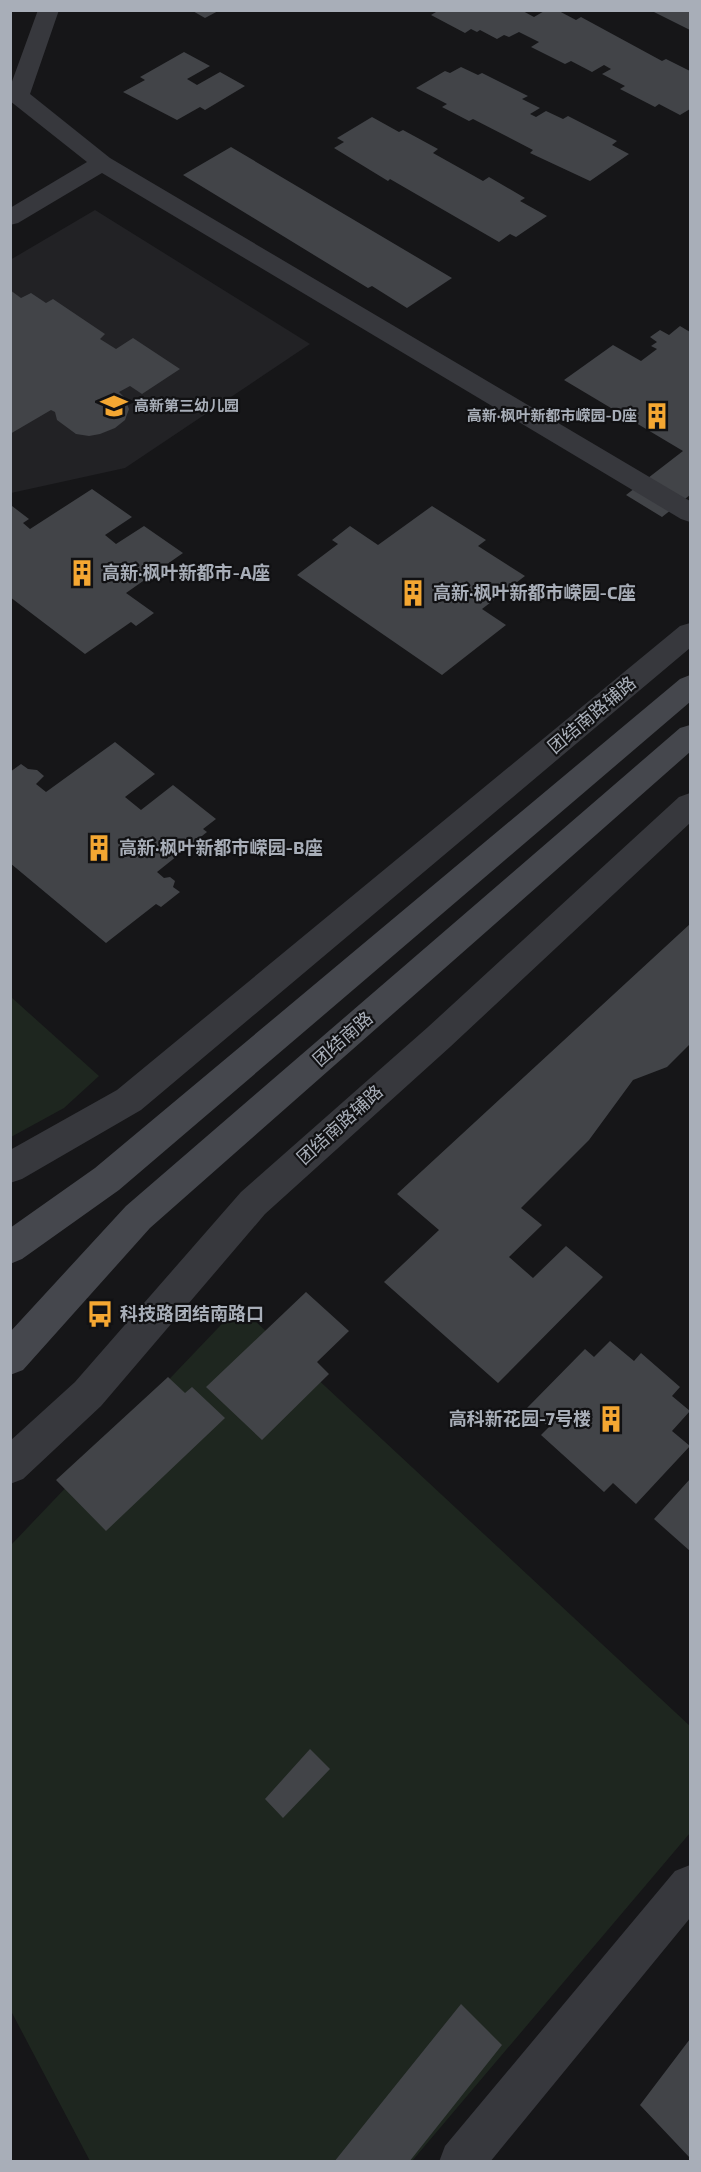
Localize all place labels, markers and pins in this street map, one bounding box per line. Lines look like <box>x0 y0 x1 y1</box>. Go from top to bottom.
school or university icon: 高新第三幼儿园 <box>99 391 129 421</box>
place label: 高新第三幼儿园 <box>134 396 239 414</box>
building icon: 高新·枫叶新都市嵘园-D座 <box>642 401 672 431</box>
place label: 高新·枫叶新都市嵘园-D座 <box>467 406 637 424</box>
building icon: 高新·枫叶新都市-A座 <box>67 558 97 588</box>
place label: 高新·枫叶新都市-A座 <box>102 561 270 583</box>
building icon: 高新·枫叶新都市嵘园-C座 <box>398 578 428 608</box>
place label: 高新·枫叶新都市嵘园-C座 <box>433 581 636 603</box>
building icon: 高新·枫叶新都市嵘园-B座 <box>84 833 114 863</box>
place label: 高新·枫叶新都市嵘园-B座 <box>119 836 323 858</box>
bus stop icon: 科技路团结南路口 <box>85 1299 115 1329</box>
place label: 科技路团结南路口 <box>120 1302 264 1324</box>
building icon: 高科新花园-7号楼 <box>596 1404 626 1434</box>
place label: 高科新花园-7号楼 <box>449 1407 591 1429</box>

